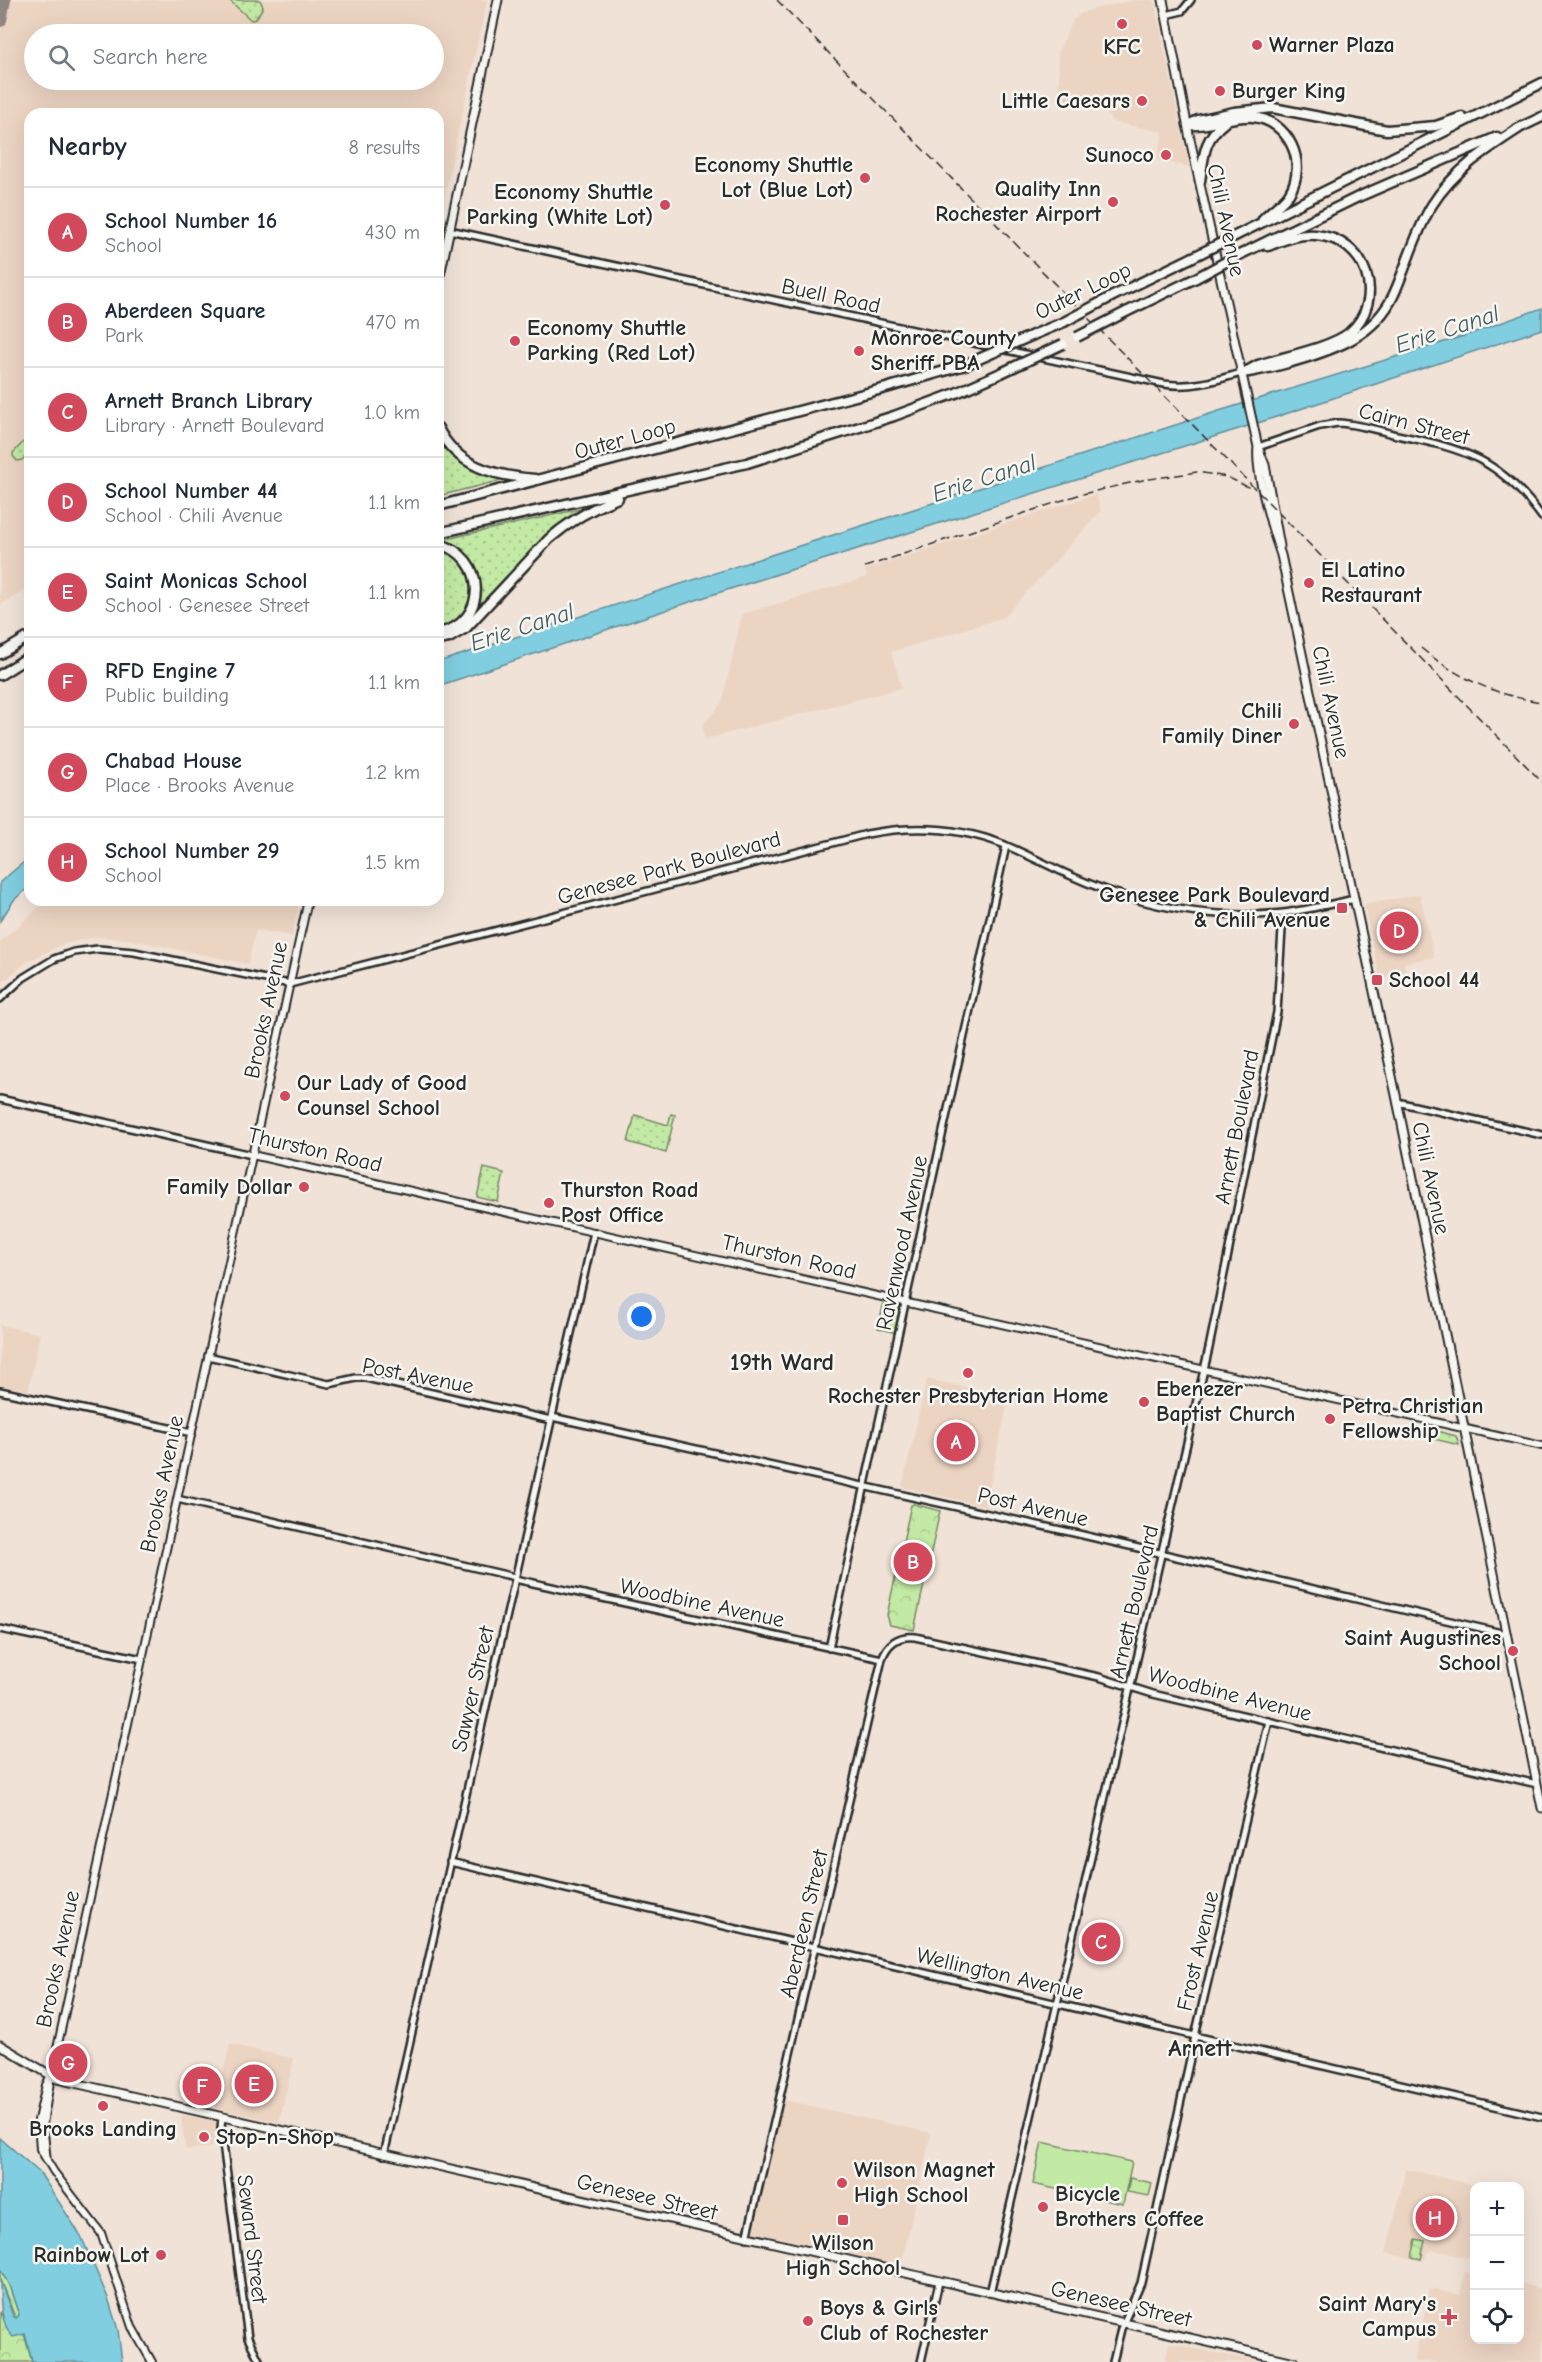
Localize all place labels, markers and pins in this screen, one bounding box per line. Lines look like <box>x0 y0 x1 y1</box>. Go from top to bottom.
marker: KFC <box>1115 17 1129 31</box>
place label: Warner Plaza <box>1269 32 1395 58</box>
place label: KFC <box>1103 34 1141 60</box>
marker: Warner Plaza <box>1250 38 1264 52</box>
place label: Burger King <box>1232 78 1346 104</box>
marker: Burger King <box>1213 84 1227 98</box>
place label: Little Caesars <box>1001 88 1130 114</box>
marker: Little Caesars <box>1135 94 1149 108</box>
place label: Sunoco <box>1086 142 1154 168</box>
marker: Sunoco <box>1159 148 1173 162</box>
place label: Economy Shuttle Lot (Blue Lot) <box>694 152 853 203</box>
marker: Economy Shuttle Lot (Blue Lot) <box>858 171 872 185</box>
place label: Quality Inn Rochester Airport <box>935 176 1102 227</box>
place label: Economy Shuttle Parking (White Lot) <box>466 179 653 230</box>
marker: Quality Inn Rochester Airport <box>1106 195 1120 209</box>
marker: Economy Shuttle Parking (White Lot) <box>658 198 672 212</box>
place label: Economy Shuttle Parking (Red Lot) <box>527 315 696 366</box>
place label: Monroe County Sheriff PBA <box>871 325 1017 376</box>
marker: Economy Shuttle Parking (Red Lot) <box>508 334 522 348</box>
marker: Monroe County Sheriff PBA <box>852 344 866 358</box>
place label: El Latino Restaurant <box>1321 557 1423 608</box>
marker: El Latino Restaurant <box>1302 576 1316 590</box>
place label: Chili Family Diner <box>1161 698 1282 749</box>
marker: Chili Family Diner <box>1287 717 1301 731</box>
place label: Genesee Park Boulevard & Chili Avenue <box>1099 882 1330 933</box>
marker: Genesee Park Boulevard & Chili Avenue <box>1335 901 1349 915</box>
pin: D <box>1380 908 1418 954</box>
place label: School 44 <box>1389 967 1479 993</box>
marker: School 44 <box>1370 973 1384 987</box>
place label: Our Lady of Good Counsel School <box>297 1070 467 1121</box>
marker: Our Lady of Good Counsel School <box>278 1089 292 1103</box>
place label: Family Dollar <box>167 1174 292 1200</box>
place label: Thurston Road Post Office <box>561 1177 698 1228</box>
marker: Family Dollar <box>297 1180 311 1194</box>
marker: Thurston Road Post Office <box>542 1196 556 1210</box>
marker: Rochester Presbyterian Home <box>961 1366 975 1380</box>
place label: Ebenezer Baptist Church <box>1156 1376 1295 1427</box>
place label: Rochester Presbyterian Home <box>828 1383 1108 1409</box>
place label: Petra Christian Fellowship <box>1342 1393 1483 1444</box>
marker: Ebenezer Baptist Church <box>1137 1395 1151 1409</box>
marker: Petra Christian Fellowship <box>1323 1412 1337 1426</box>
pin: A <box>936 1420 976 1464</box>
pin: B <box>894 1540 932 1584</box>
place label: Saint Augustines School <box>1344 1625 1501 1676</box>
marker: Saint Augustines School <box>1506 1644 1520 1658</box>
pin: C <box>1082 1920 1120 1964</box>
pin: G <box>48 2040 88 2086</box>
pin: E <box>234 2062 274 2106</box>
pin: F <box>182 2064 222 2108</box>
marker: Brooks Landing <box>96 2099 110 2113</box>
place label: Brooks Landing <box>29 2116 177 2142</box>
place label: Stop-n-Shop <box>216 2124 334 2150</box>
marker: Stop-n-Shop <box>197 2130 211 2144</box>
place label: Wilson Magnet High School <box>854 2157 995 2208</box>
marker: Wilson Magnet High School <box>835 2176 849 2190</box>
place label: Bicycle Brothers Coffee <box>1055 2181 1204 2232</box>
pin: H <box>1416 2196 1454 2240</box>
marker: Bicycle Brothers Coffee <box>1036 2200 1050 2214</box>
marker: Wilson High School <box>836 2213 850 2227</box>
place label: Wilson High School <box>786 2230 900 2281</box>
place label: Rainbow Lot <box>34 2242 150 2268</box>
marker: Rainbow Lot <box>154 2248 168 2262</box>
place label: Saint Mary's Campus <box>1319 2291 1436 2342</box>
place label: Boys & Girls Club of Rochester <box>820 2295 988 2346</box>
marker: Saint Mary's Campus <box>1440 2308 1458 2326</box>
marker: Boys & Girls Club of Rochester <box>801 2314 815 2328</box>

